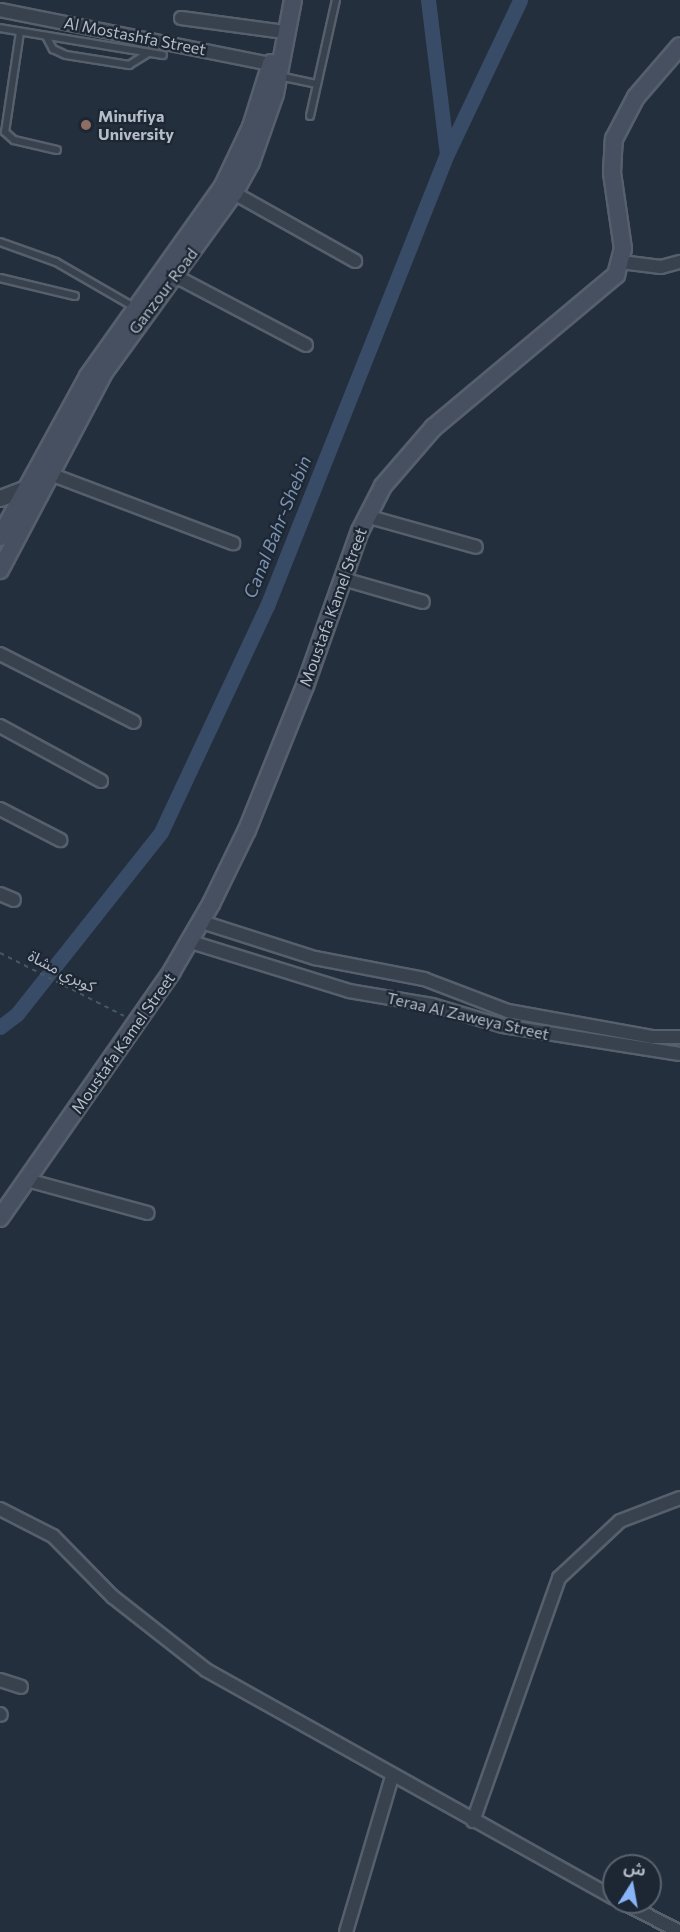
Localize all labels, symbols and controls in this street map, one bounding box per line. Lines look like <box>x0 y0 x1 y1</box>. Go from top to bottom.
street label: Al Mostashfa Street <box>62 13 208 59</box>
place label: Minufiya University <box>98 106 174 144</box>
marker: Minufiya University <box>79 118 93 132</box>
street label: Ganzour Road <box>124 244 202 338</box>
water label: Canal Bahr-Shebin <box>239 453 315 601</box>
street label: Moustafa Kamel Street <box>295 525 371 689</box>
street label: كوبري مشاة <box>25 946 99 996</box>
street label: Moustafa Kamel Street <box>67 969 179 1117</box>
street label: Teraa Al Zaweya Street <box>385 988 551 1044</box>
north arrow <box>602 1854 662 1914</box>
text: ش <box>623 1856 648 1879</box>

